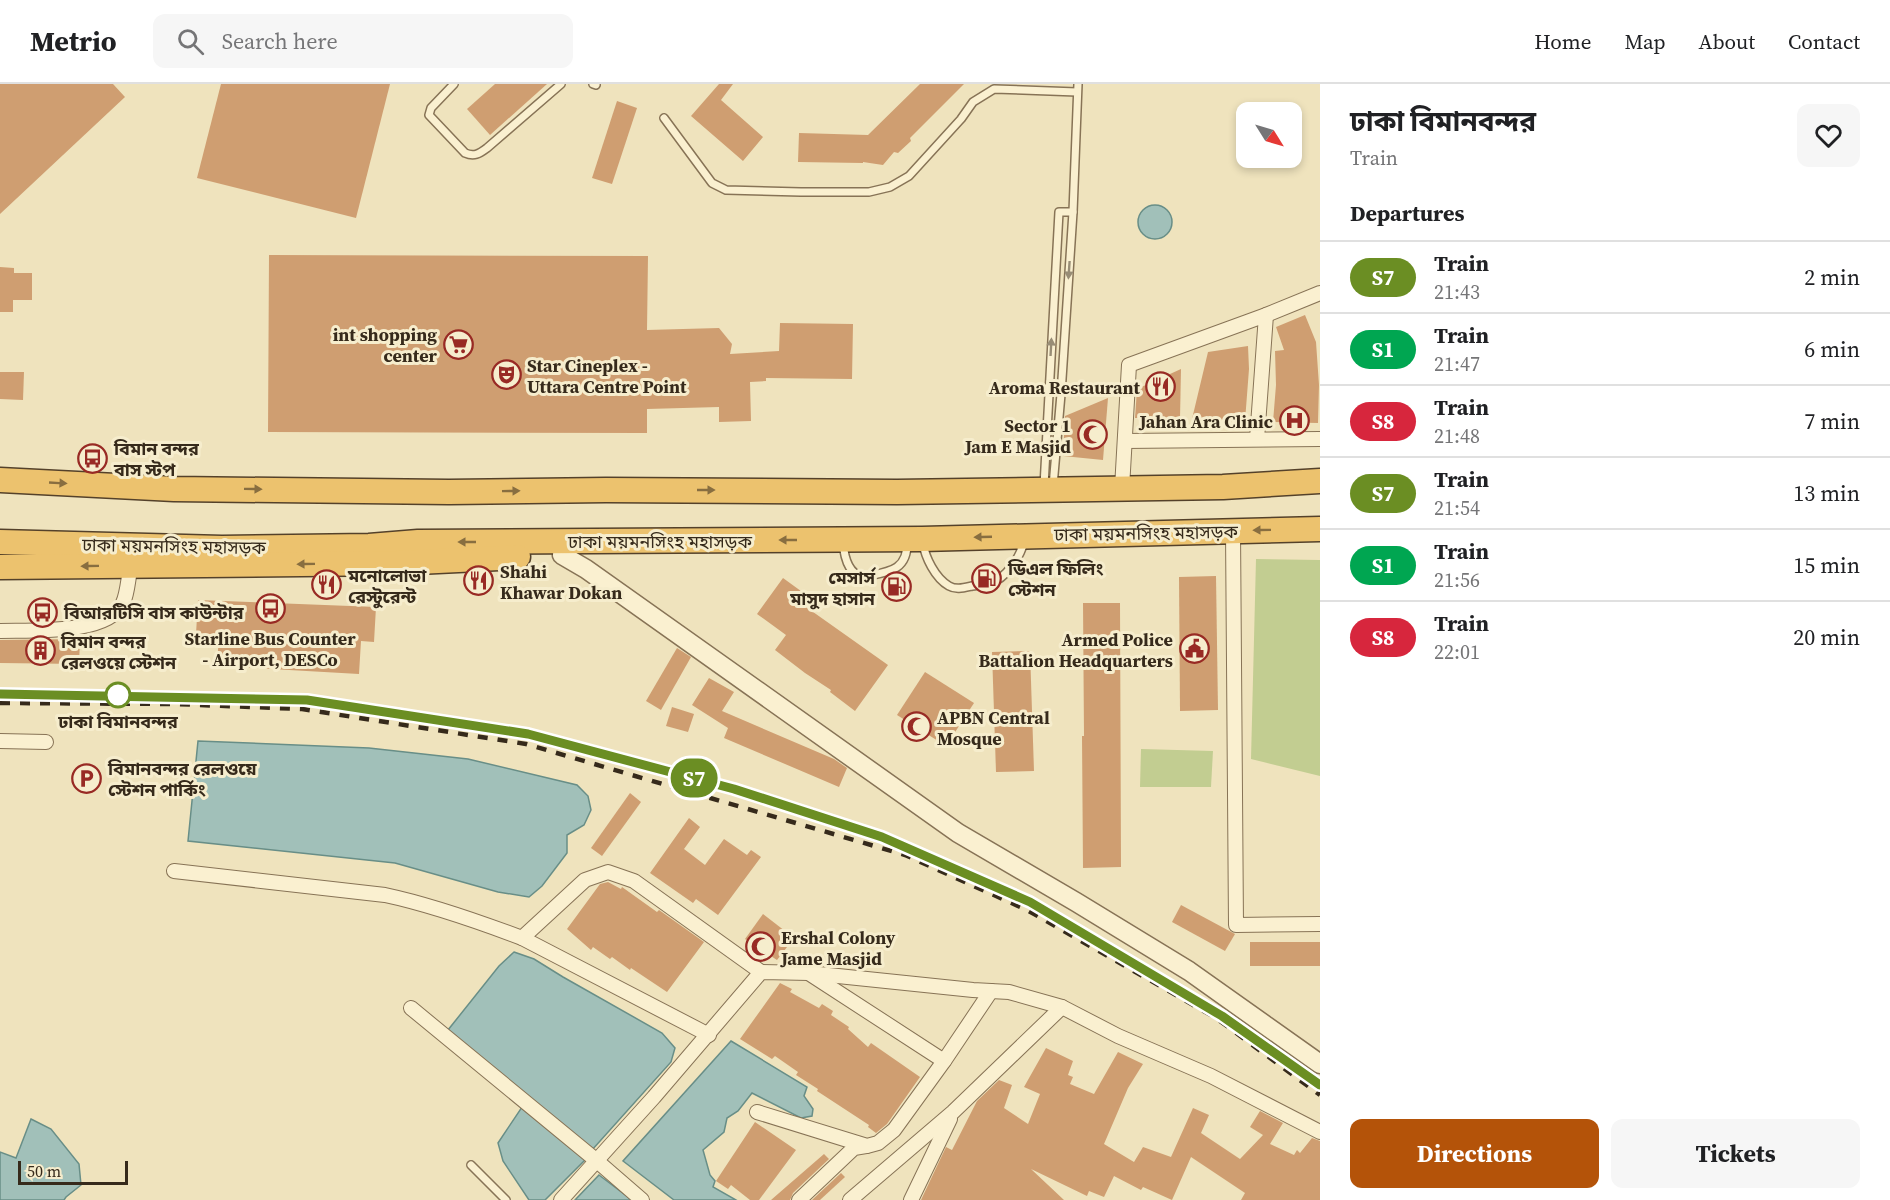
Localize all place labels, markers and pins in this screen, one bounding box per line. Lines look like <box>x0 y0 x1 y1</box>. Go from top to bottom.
place label: int shopping center <box>333 322 438 368</box>
supermarket icon: int shopping center <box>442 328 474 360</box>
place label: Star Cineplex - Uttara Centre Point <box>527 353 687 399</box>
theatre icon: Star Cineplex - Uttara Centre Point <box>490 359 522 391</box>
restaurant icon: Aroma Restaurant <box>1145 371 1177 403</box>
place label: Aroma Restaurant <box>989 375 1141 400</box>
hospital icon: Jahan Ara Clinic <box>1278 405 1310 437</box>
place label: Jahan Ara Clinic <box>1138 409 1273 434</box>
place label: Sector 1 Jam E Masjid <box>964 413 1071 459</box>
mosque icon: Sector 1 Jam E Masjid <box>1076 419 1108 451</box>
place label: বিমান বন্দর বাস স্টপ <box>113 436 200 482</box>
bus stop icon: বিমান বন্দর বাস স্টপ <box>77 442 109 474</box>
place label: ডিএল ফিলিং স্টেশন <box>1007 556 1104 602</box>
place label: Shahi Khawar Dokan <box>500 559 622 605</box>
fuel station icon: ডিএল ফিলিং স্টেশন <box>971 562 1003 594</box>
place label: মনোলোভা রেস্টুরেন্ট <box>347 563 427 609</box>
restaurant icon: Shahi Khawar Dokan <box>463 565 495 597</box>
place label: মেসার্স মাসুদ হাসান <box>789 565 876 611</box>
restaurant icon: মনোলোভা রেস্টুরেন্ট <box>311 569 343 601</box>
fuel station icon: মেসার্স মাসুদ হাসান <box>880 571 912 603</box>
bus stop icon: Starline Bus Counter - Airport, DESCo <box>254 593 286 625</box>
bus stop icon: বিআরটিসি বাস কাউন্টার <box>27 596 59 628</box>
place label: বিআরটিসি বাস কাউন্টার <box>63 600 245 625</box>
place label: Starline Bus Counter - Airport, DESCo <box>184 626 356 672</box>
place label: Armed Police Battalion Headquarters <box>978 627 1173 673</box>
place label: বিমান বন্দর রেলওয়ে স্টেশন <box>60 629 177 675</box>
public building icon: Armed Police Battalion Headquarters <box>1178 633 1210 665</box>
building icon: বিমান বন্দর রেলওয়ে স্টেশন <box>24 635 56 667</box>
marker: ঢাকা বিমানবন্দর <box>105 682 131 708</box>
place label: APBN Central Mosque <box>937 705 1050 751</box>
place label: ঢাকা বিমানবন্দর <box>57 709 179 734</box>
mosque icon: APBN Central Mosque <box>900 711 932 743</box>
place label: বিমানবন্দর রেলওয়ে স্টেশন পার্কিং <box>107 756 257 802</box>
parking icon: বিমানবন্দর রেলওয়ে স্টেশন পার্কিং <box>71 762 103 794</box>
place label: Ershal Colony Jame Masjid <box>780 925 896 971</box>
mosque icon: Ershal Colony Jame Masjid <box>744 931 776 963</box>

